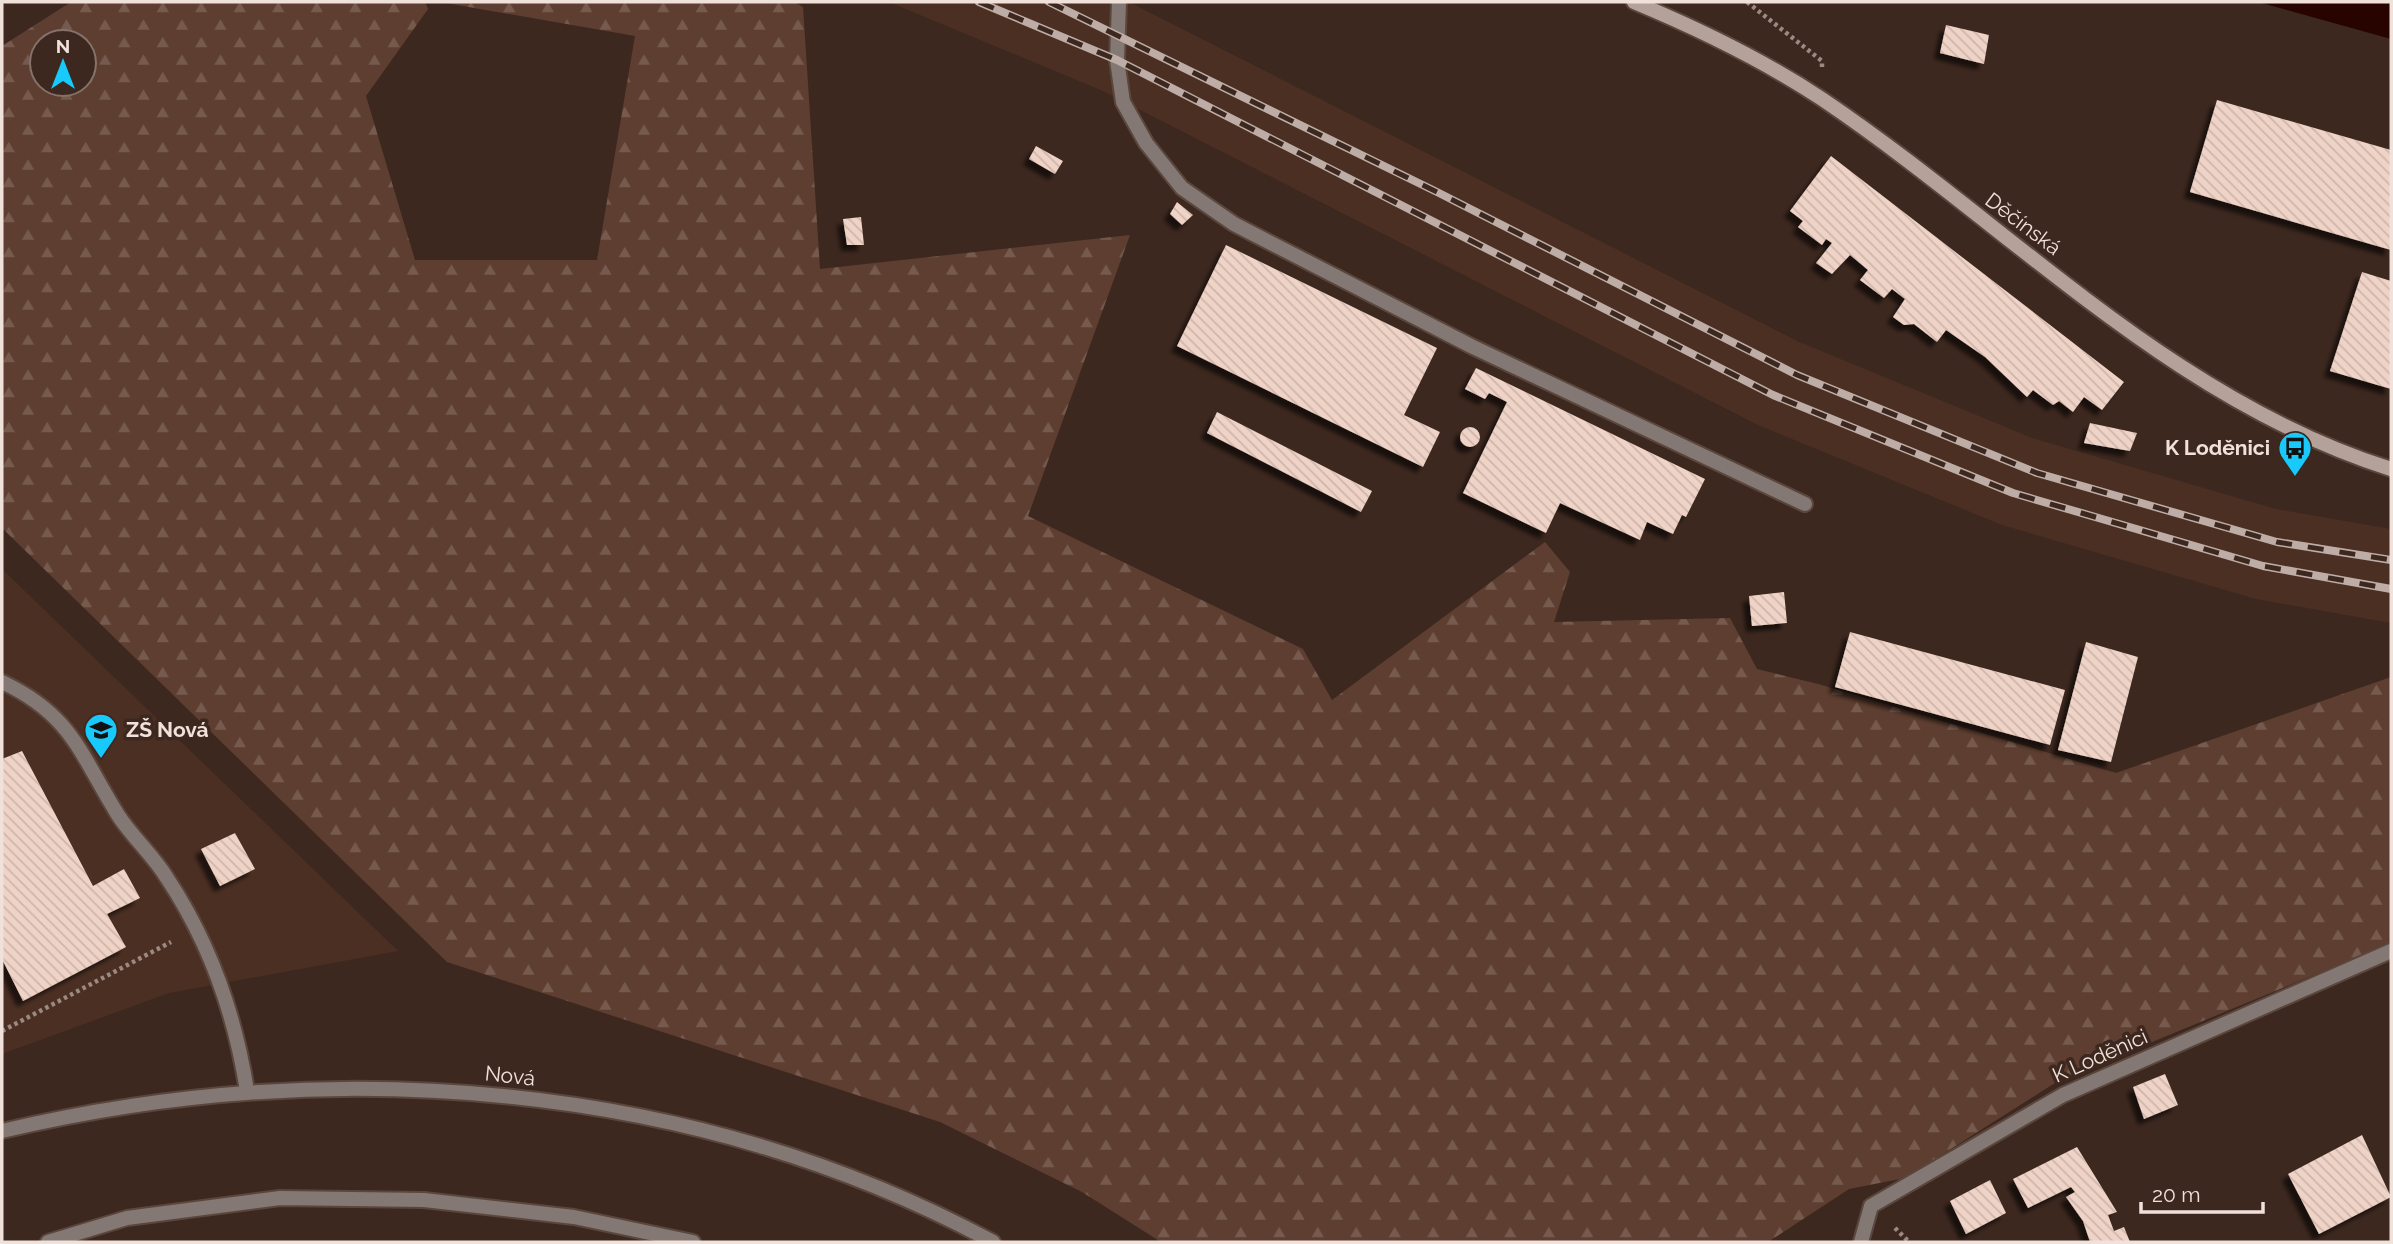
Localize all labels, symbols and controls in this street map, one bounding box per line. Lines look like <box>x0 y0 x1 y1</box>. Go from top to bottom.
north arrow <box>28 28 98 98</box>
text: N <box>56 35 70 57</box>
street label: Děčínská <box>1980 187 2066 260</box>
bus stop icon: K Loděnici <box>2276 429 2314 478</box>
place label: K Loděnici <box>2165 435 2270 460</box>
school or university icon: ZŠ Nová <box>82 711 120 760</box>
place label: ZŠ Nová <box>126 717 209 742</box>
street label: K Loděnici <box>2048 1023 2151 1088</box>
street label: Nová <box>484 1060 536 1091</box>
scale bar <box>2141 1170 2264 1214</box>
text: 20 m <box>2152 1182 2200 1207</box>

